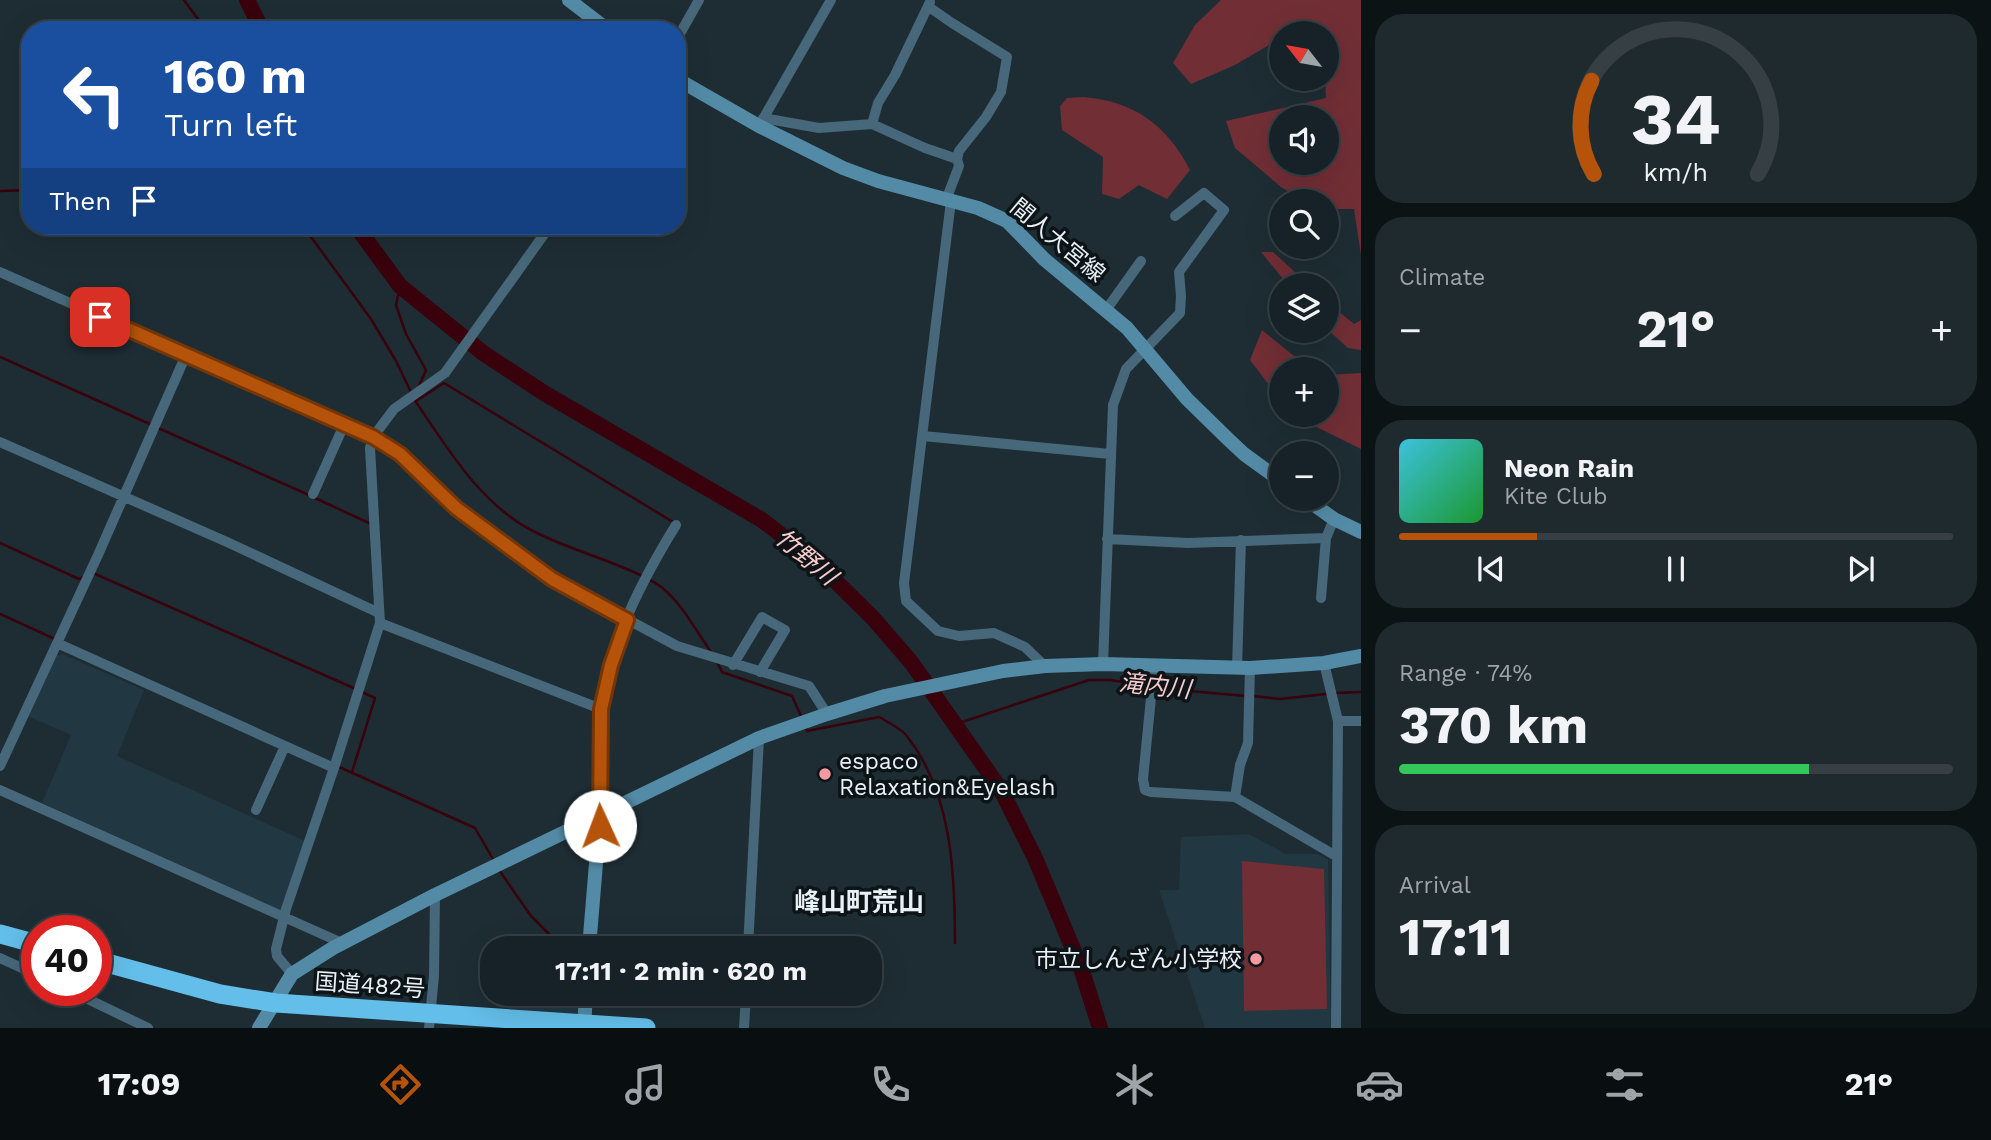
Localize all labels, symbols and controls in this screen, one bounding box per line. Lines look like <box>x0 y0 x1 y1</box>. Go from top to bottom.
north arrow <box>1269 21 1339 91</box>
map controls <box>1269 21 1339 511</box>
text: 160 m <box>164 47 307 105</box>
icon: left <box>49 49 140 140</box>
text: 34 <box>1631 77 1721 163</box>
button: sound <box>1269 105 1339 175</box>
text: Turn left <box>164 106 297 144</box>
text: km/h <box>1644 158 1708 187</box>
icon: arrive <box>125 182 163 220</box>
text: Then <box>49 186 111 216</box>
button: search <box>1269 189 1339 259</box>
street label: 間人大宮線 <box>1005 193 1110 288</box>
text: Climate <box>1399 264 1485 291</box>
button: layers <box>1269 273 1339 343</box>
pin <box>70 287 130 347</box>
icon: arrive <box>81 298 119 336</box>
text: 21° <box>1636 299 1716 360</box>
text: − <box>1399 308 1422 352</box>
text: + <box>1930 308 1953 352</box>
button: + <box>1269 357 1339 427</box>
button: − <box>1269 441 1339 511</box>
text: Neon Rain <box>1504 453 1634 483</box>
text: Kite Club <box>1504 483 1607 510</box>
water label: 竹野川 <box>769 523 845 593</box>
icon: previous <box>1472 550 1510 588</box>
icon: pause <box>1657 550 1695 588</box>
icon: next <box>1842 550 1880 588</box>
text: Range · 74% <box>1399 660 1532 687</box>
water label: 滝内川 <box>1118 668 1195 704</box>
text: 370 km <box>1399 695 1588 756</box>
place label: espaco Relaxation&Eyelash <box>839 748 1055 801</box>
marker: espaco Relaxation&Eyelash <box>817 766 833 782</box>
position arrow <box>563 789 637 863</box>
text: Arrival <box>1399 872 1471 899</box>
district label: 峰山町荒山 <box>794 887 924 917</box>
text: 17:11 <box>1399 907 1513 968</box>
speed limit sign: 40 <box>21 915 112 1006</box>
place label: 市立しんざん小学校 <box>1035 946 1242 973</box>
marker: 市立しんざん小学校 <box>1248 951 1264 967</box>
text: 17:11 · 2 min · 620 m <box>555 956 807 986</box>
street label: 国道482号 <box>314 968 426 1003</box>
icon: directions <box>376 1060 425 1109</box>
icon: music <box>621 1060 670 1109</box>
icon: phone <box>866 1060 915 1109</box>
icon: climate <box>1110 1060 1159 1109</box>
icon: car <box>1355 1060 1404 1109</box>
icon: filters <box>1600 1060 1649 1109</box>
text: 17:09 <box>98 1065 181 1103</box>
text: 21° <box>1844 1065 1893 1103</box>

